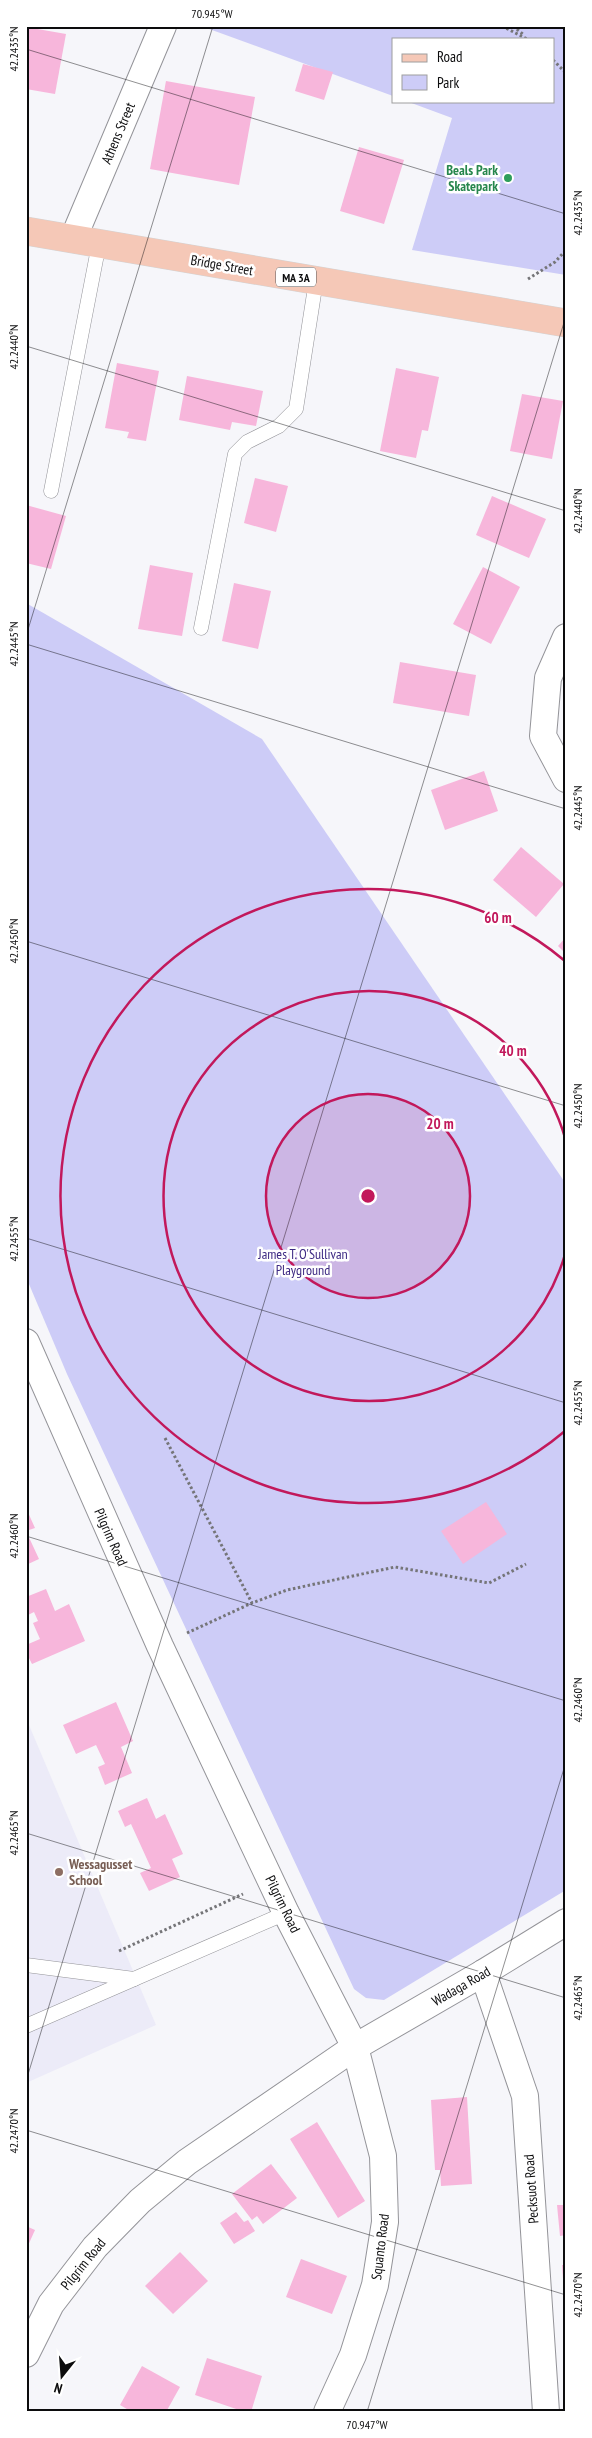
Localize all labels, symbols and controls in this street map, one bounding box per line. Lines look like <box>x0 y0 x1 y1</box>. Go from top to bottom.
text: 70.945°W <box>191 6 233 21</box>
text: 42.2435°N <box>6 26 21 72</box>
legend <box>392 38 554 102</box>
text: Road <box>437 47 463 66</box>
text: Park <box>437 73 459 92</box>
street label: Athens Street <box>97 99 139 166</box>
place label: Beals Park Skatepark <box>446 161 498 195</box>
marker: Beals Park Skatepark <box>502 172 514 184</box>
text: 42.2435°N <box>570 190 585 236</box>
street label: Bridge Street <box>189 251 255 279</box>
road number: MA 3A <box>276 268 316 286</box>
text: 42.2440°N <box>6 324 21 370</box>
text: 42.2440°N <box>570 488 585 534</box>
text: 42.2445°N <box>6 621 21 667</box>
text: 42.2445°N <box>570 785 585 831</box>
text: 60 m <box>484 908 512 927</box>
text: 42.2450°N <box>6 918 21 964</box>
text: 40 m <box>499 1041 527 1060</box>
text: 42.2450°N <box>570 1083 585 1129</box>
text: 20 m <box>426 1114 454 1133</box>
centre of rings <box>359 1187 377 1205</box>
text: 42.2455°N <box>6 1216 21 1262</box>
park label: James T. O'Sullivan Playground <box>257 1245 348 1279</box>
text: 42.2455°N <box>570 1380 585 1426</box>
street label: Pilgrim Road <box>90 1505 132 1569</box>
text: 42.2460°N <box>6 1513 21 1559</box>
text: 42.2460°N <box>570 1677 585 1723</box>
text: 42.2465°N <box>6 1810 21 1856</box>
place label: Wessagusset School <box>68 1855 132 1889</box>
marker: Wessagusset School <box>53 1866 65 1878</box>
street label: Pilgrim Road <box>261 1872 305 1936</box>
street label: Wadaga Road <box>428 1962 494 2010</box>
text: 42.2465°N <box>570 1975 585 2021</box>
text: 42.2470°N <box>6 2108 21 2154</box>
street label: Pecksuot Road <box>520 2154 542 2224</box>
street label: Squanto Road <box>367 2213 393 2281</box>
street label: Pilgrim Road <box>57 2234 109 2294</box>
text: 42.2470°N <box>570 2272 585 2318</box>
north arrow <box>38 2350 88 2400</box>
text: N <box>52 2379 64 2398</box>
text: 70.947°W <box>346 2417 388 2432</box>

